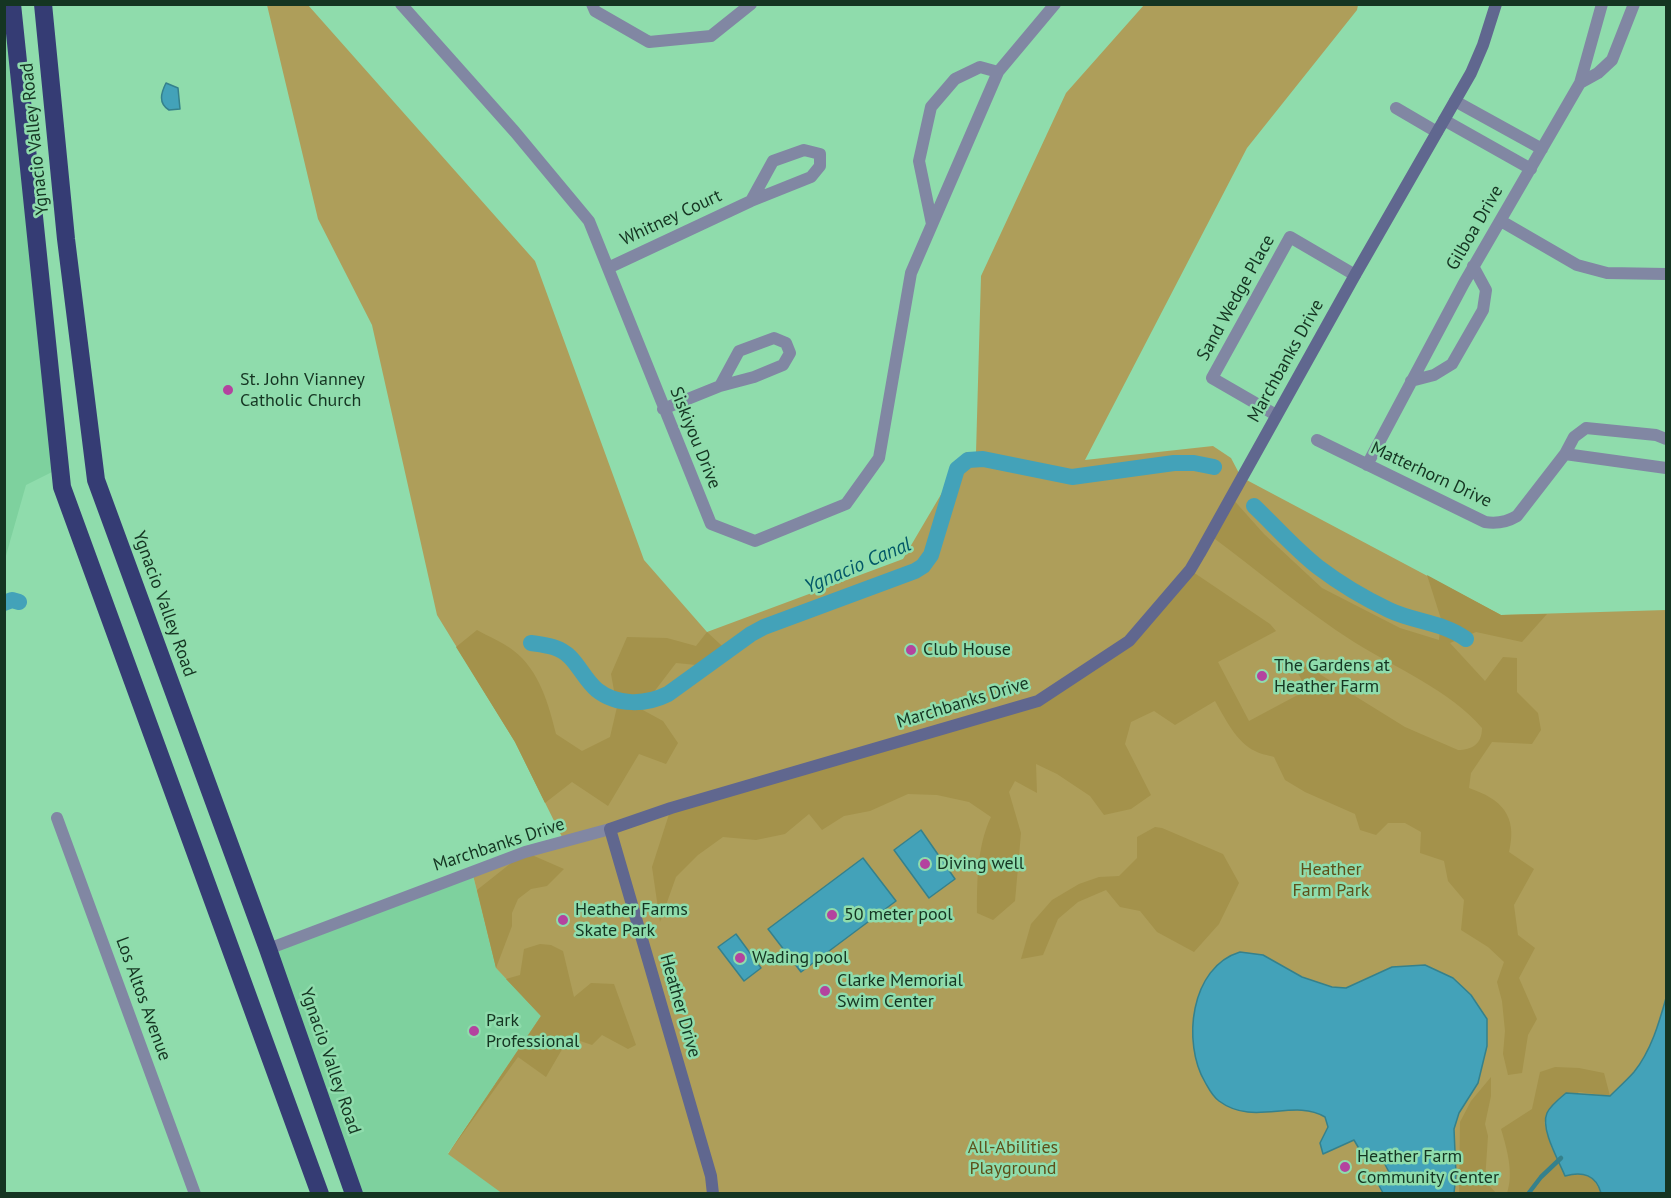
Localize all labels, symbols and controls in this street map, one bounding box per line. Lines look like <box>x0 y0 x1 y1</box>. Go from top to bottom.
street label: Ygnacio Valley Road <box>16 62 54 216</box>
street label: Gilboa Drive <box>1442 182 1508 274</box>
street label: Whitney Court <box>617 185 725 251</box>
street label: Sand Wedge Place <box>1192 231 1280 365</box>
street label: Marchbanks Drive <box>1243 296 1329 426</box>
place label: St. John Vianney Catholic Church <box>240 369 365 412</box>
marker: St. John Vianney Catholic Church <box>221 383 235 397</box>
street label: Siskiyou Drive <box>665 384 725 492</box>
street label: Matterhorn Drive <box>1367 438 1495 512</box>
street label: Ygnacio Valley Road <box>128 528 200 680</box>
water label: Ygnacio Canal <box>801 533 915 599</box>
place label: Club House <box>923 639 1011 661</box>
marker: Club House <box>904 643 918 657</box>
place label: The Gardens at Heather Farm <box>1274 655 1390 698</box>
marker: The Gardens at Heather Farm <box>1255 669 1269 683</box>
street label: Marchbanks Drive <box>894 673 1032 733</box>
street label: Marchbanks Drive <box>430 814 568 876</box>
place label: Diving well <box>937 853 1024 875</box>
marker: Diving well <box>918 857 932 871</box>
park label: Heather Farm Park <box>1293 859 1369 902</box>
place label: Heather Farms Skate Park <box>575 899 688 942</box>
place label: 50 meter pool <box>844 904 952 926</box>
marker: 50 meter pool <box>825 908 839 922</box>
marker: Heather Farms Skate Park <box>556 913 570 927</box>
street label: Los Altos Avenue <box>111 934 175 1064</box>
place label: Wading pool <box>752 947 848 969</box>
marker: Wading pool <box>733 951 747 965</box>
street label: Heather Drive <box>655 952 705 1060</box>
place label: Clarke Memorial Swim Center <box>837 970 963 1012</box>
marker: Clarke Memorial Swim Center <box>818 984 832 998</box>
street label: Ygnacio Valley Road <box>295 985 365 1137</box>
place label: Park Professional <box>486 1010 579 1052</box>
marker: Park Professional <box>467 1024 481 1038</box>
park label: All-Abilities Playground <box>968 1137 1058 1180</box>
place label: Heather Farm Community Center <box>1357 1146 1499 1188</box>
marker: Heather Farm Community Center <box>1338 1160 1352 1174</box>

